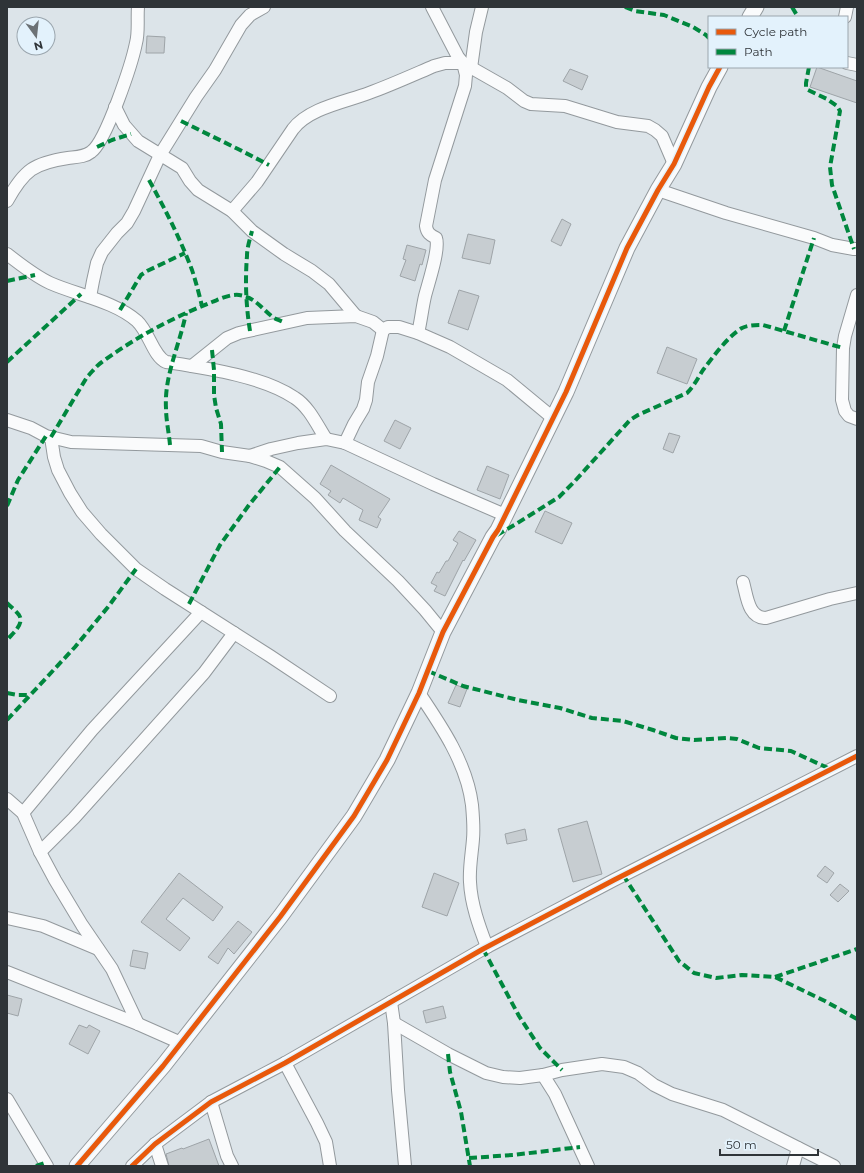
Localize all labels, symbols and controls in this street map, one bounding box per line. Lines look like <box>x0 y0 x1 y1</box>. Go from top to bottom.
north arrow <box>16 16 56 56</box>
legend <box>708 16 848 68</box>
text: Cycle path <box>744 24 807 39</box>
text: N <box>32 38 45 54</box>
text: Path <box>744 44 773 59</box>
scale bar <box>720 1131 818 1157</box>
text: 50 m <box>726 1137 757 1152</box>

